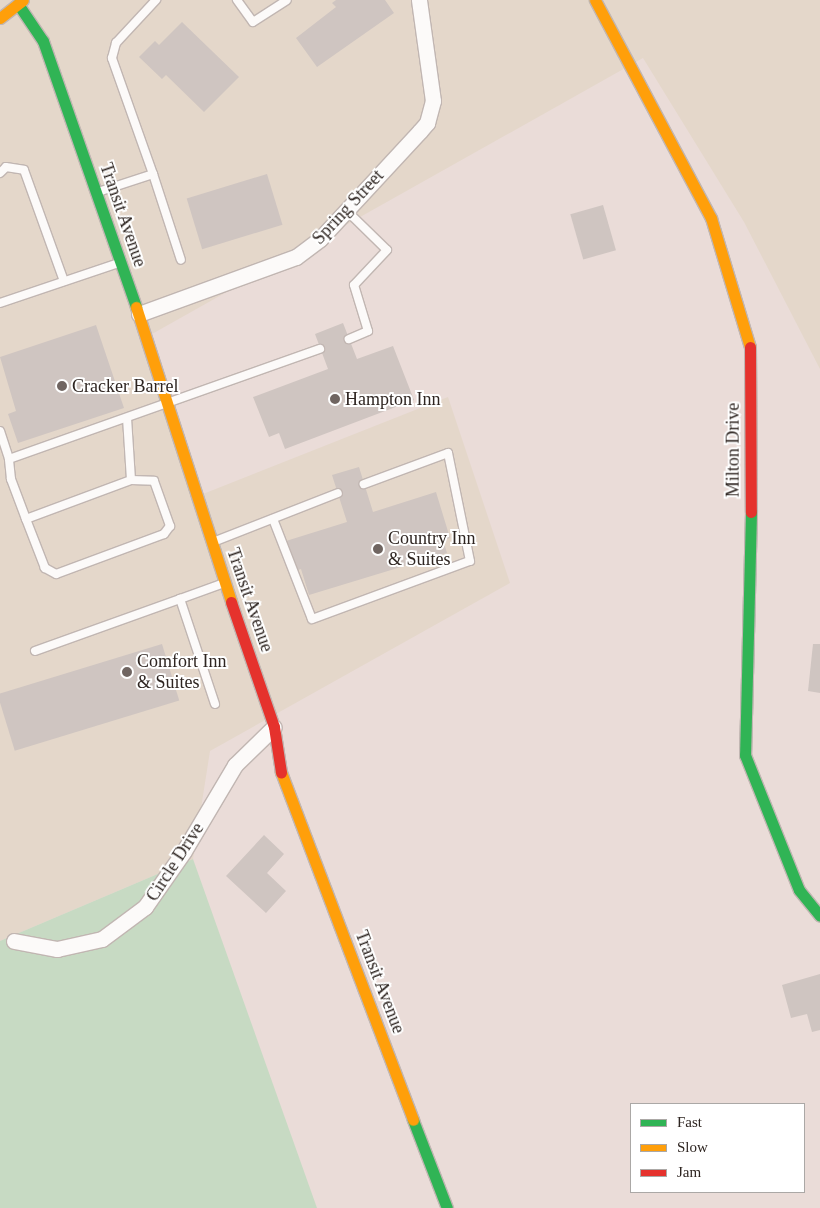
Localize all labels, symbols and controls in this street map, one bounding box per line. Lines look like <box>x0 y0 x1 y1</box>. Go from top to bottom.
street label: Transit Avenue <box>95 160 151 270</box>
street label: Spring Street <box>308 165 388 249</box>
place label: Cracker Barrel <box>72 375 178 397</box>
marker: Cracker Barrel <box>56 380 68 392</box>
place label: Hampton Inn <box>345 388 440 410</box>
marker: Hampton Inn <box>329 393 341 405</box>
street label: Milton Drive <box>722 403 744 497</box>
place label: Country Inn & Suites <box>388 528 475 570</box>
marker: Country Inn & Suites <box>372 543 384 555</box>
street label: Transit Avenue <box>222 545 278 655</box>
place label: Comfort Inn & Suites <box>137 651 226 694</box>
marker: Comfort Inn & Suites <box>121 666 133 678</box>
street label: Circle Drive <box>142 819 208 905</box>
street label: Transit Avenue <box>350 927 410 1037</box>
legend <box>630 1103 805 1193</box>
text: Fast <box>677 1114 702 1130</box>
text: Slow <box>677 1139 708 1155</box>
text: Jam <box>677 1164 701 1180</box>

